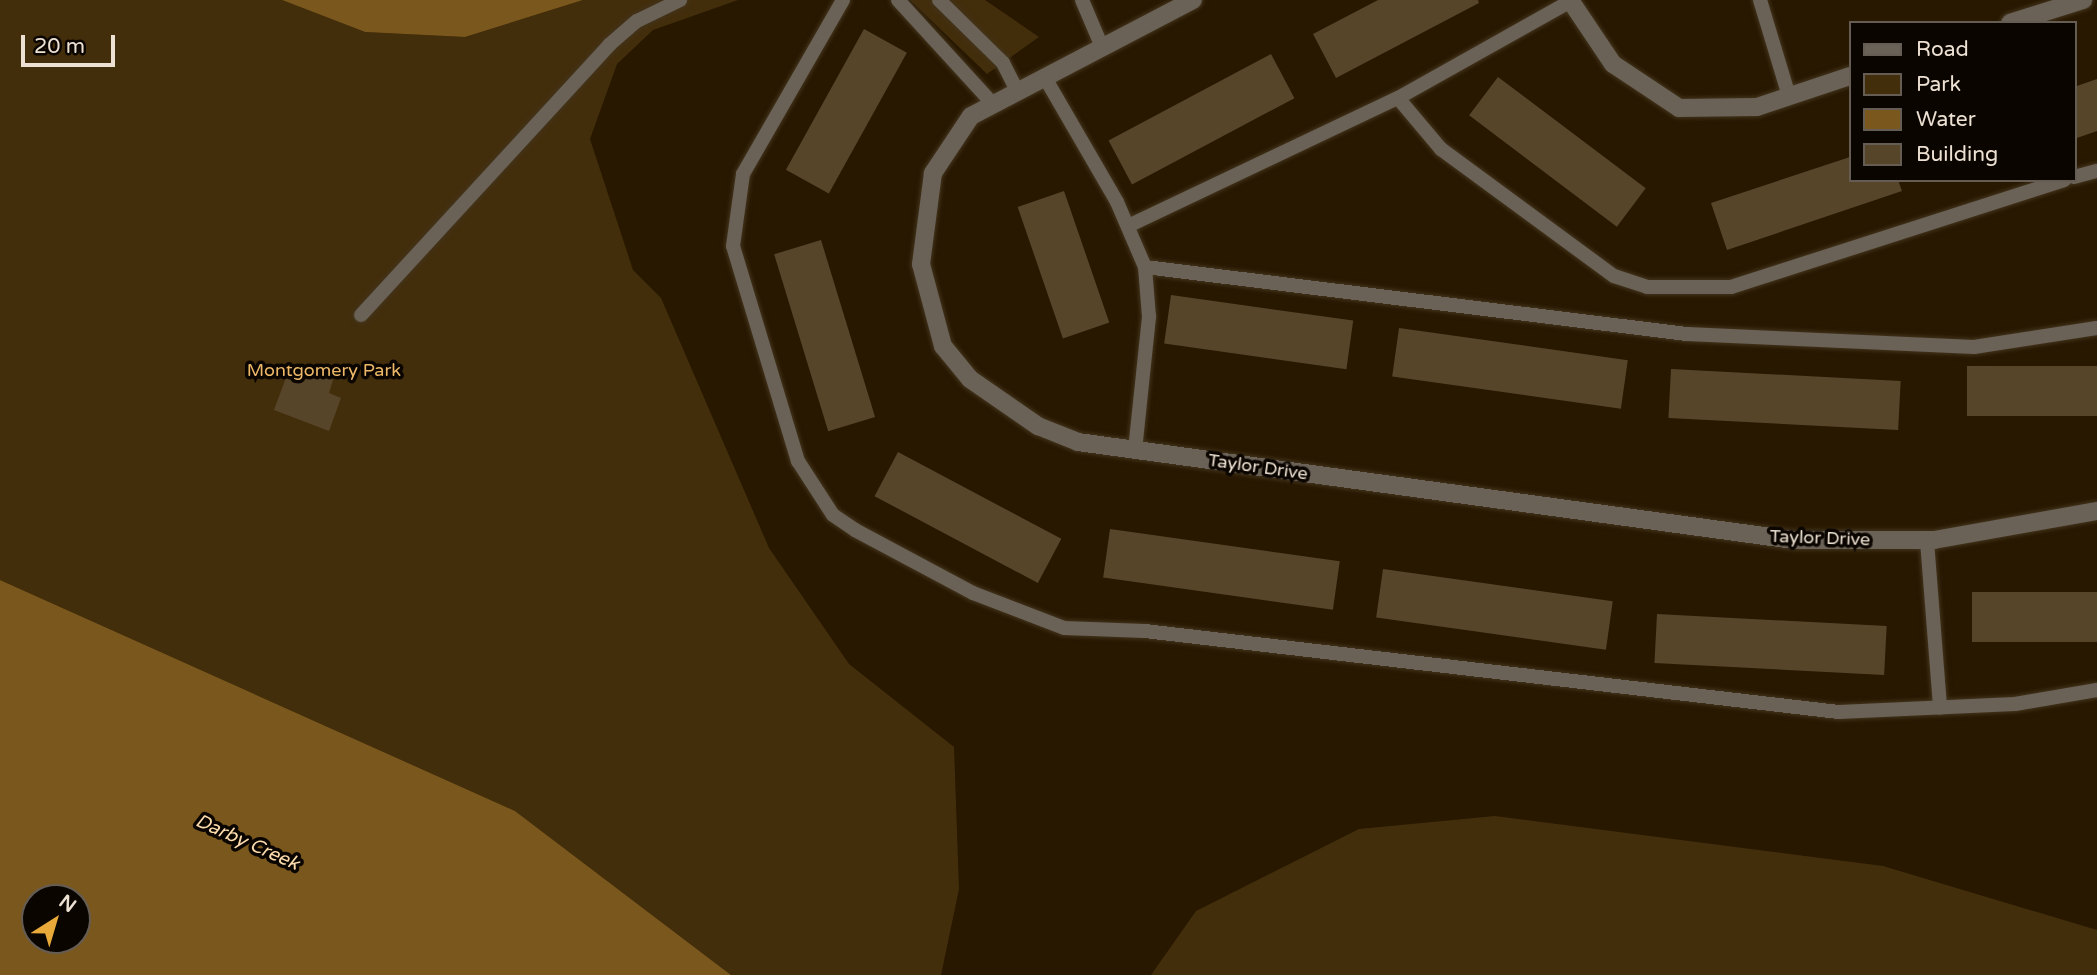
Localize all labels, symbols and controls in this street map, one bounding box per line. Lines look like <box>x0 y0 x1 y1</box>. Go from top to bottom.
scale bar <box>24 21 119 65</box>
legend <box>1848 21 2076 182</box>
text: 20 m <box>34 34 85 59</box>
text: Road <box>1916 37 1969 62</box>
text: Park <box>1916 72 1961 97</box>
text: Water <box>1916 107 1976 132</box>
text: Building <box>1916 142 1998 167</box>
park label: Montgomery Park <box>247 359 401 381</box>
street label: Taylor Drive <box>1207 449 1309 485</box>
street label: Taylor Drive <box>1769 525 1871 551</box>
water label: Darby Creek <box>192 810 302 876</box>
north arrow <box>21 884 91 954</box>
text: N <box>55 890 80 917</box>

